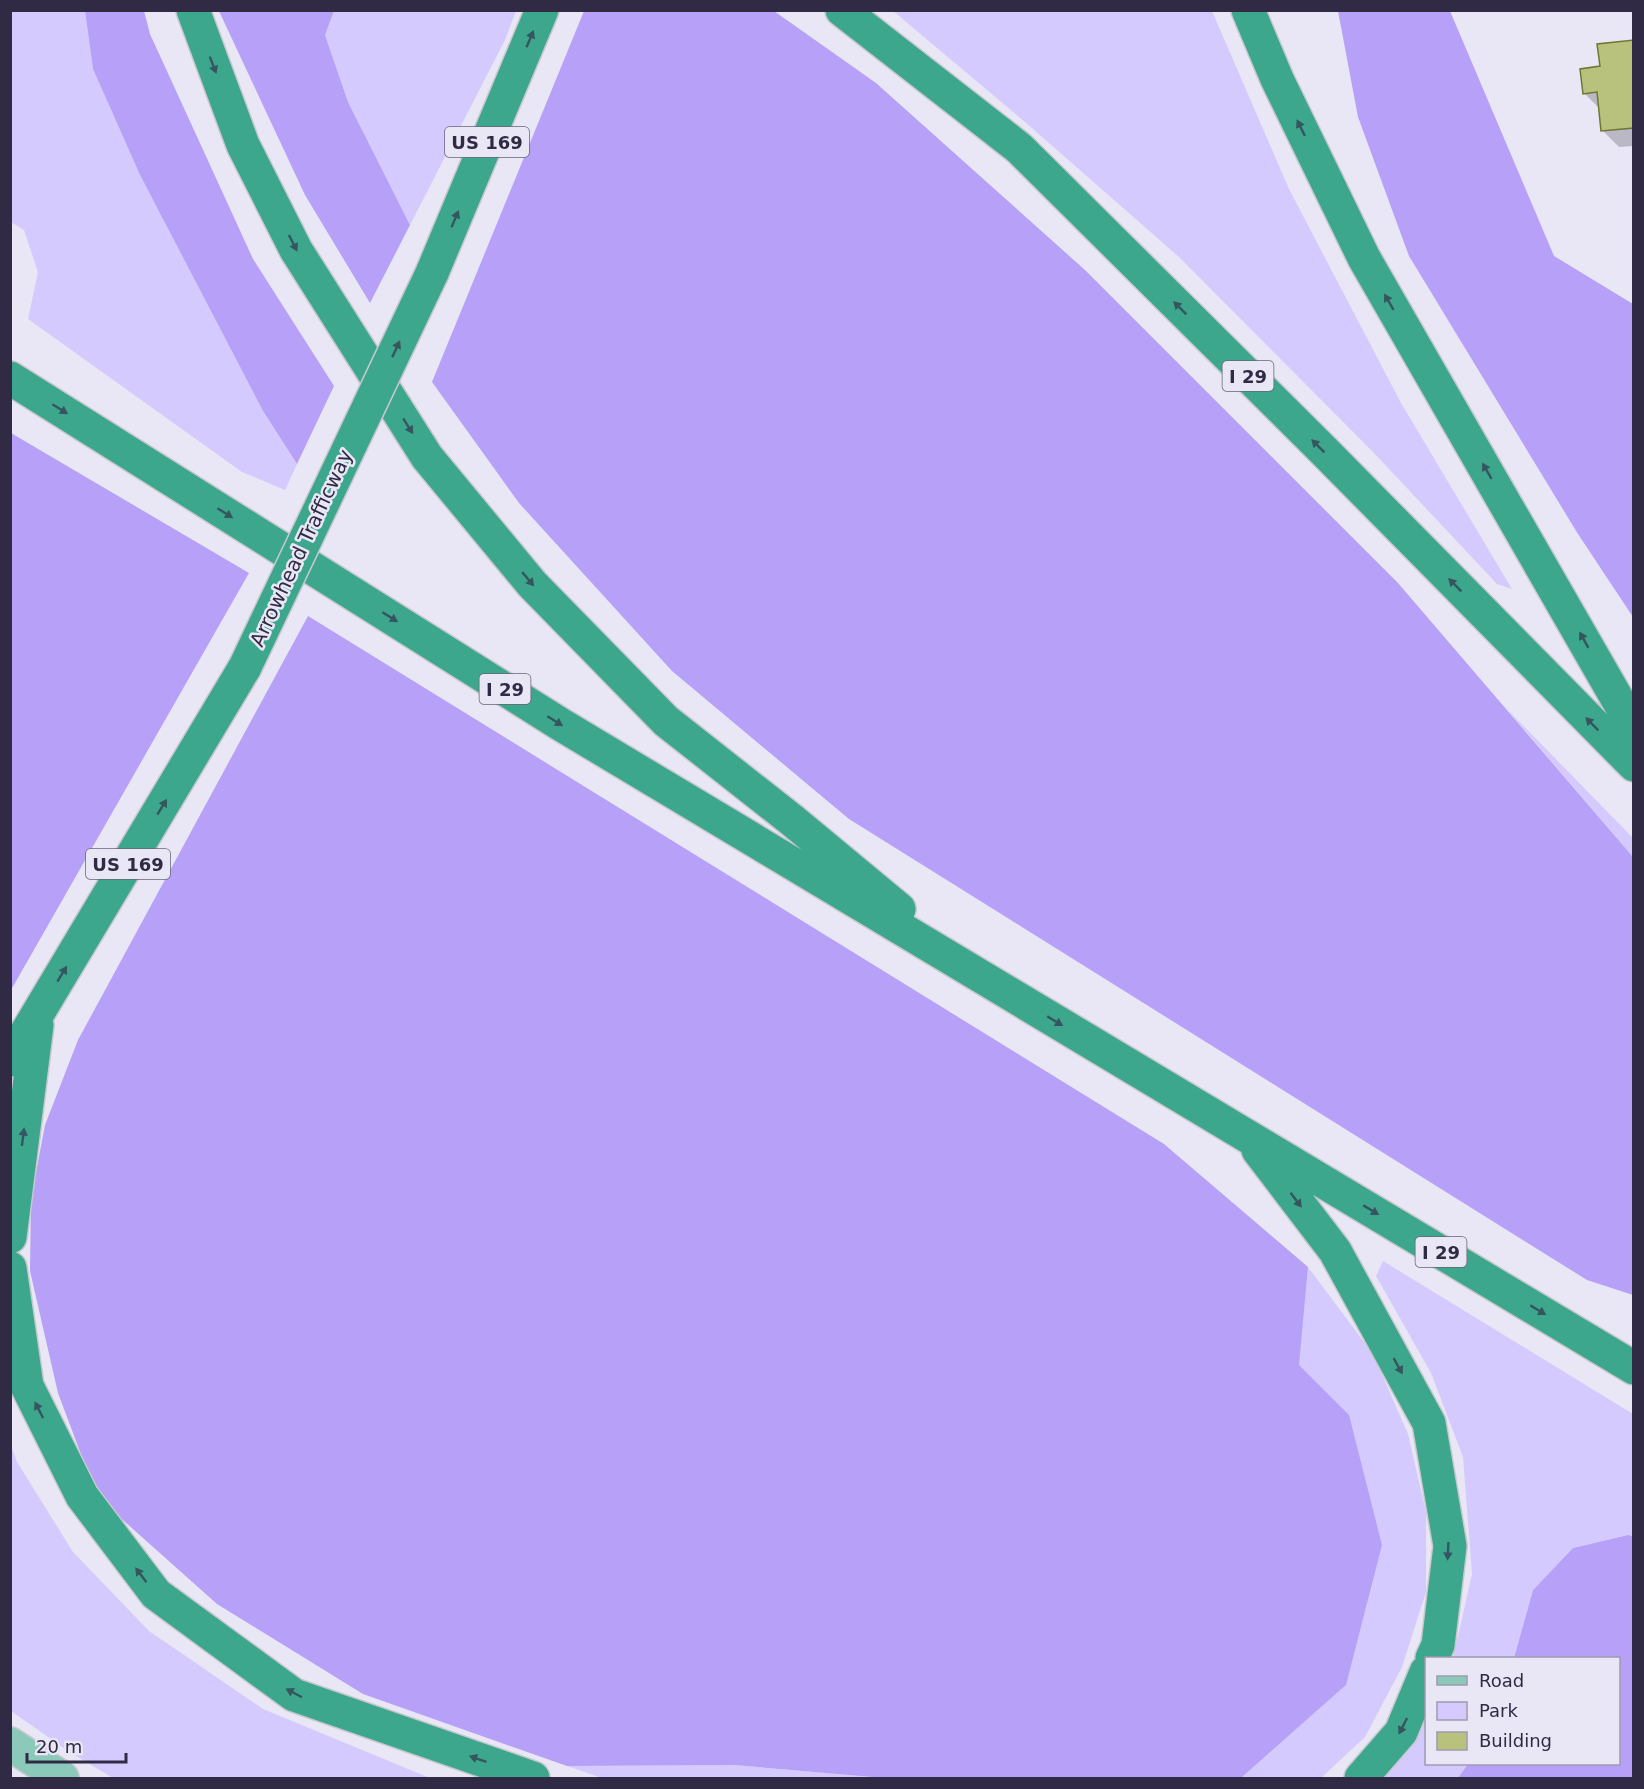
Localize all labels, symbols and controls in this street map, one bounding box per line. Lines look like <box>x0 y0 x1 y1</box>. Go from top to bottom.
one-way arrow <box>526 30 535 48</box>
one-way arrow <box>209 56 218 74</box>
one-way arrow <box>1296 120 1306 137</box>
road number: US 169 <box>445 127 529 157</box>
one-way arrow <box>451 210 460 228</box>
one-way arrow <box>288 235 298 252</box>
one-way arrow <box>1384 294 1395 310</box>
one-way arrow <box>1174 302 1188 316</box>
one-way arrow <box>392 340 401 357</box>
road number: I 29 <box>1222 361 1274 391</box>
one-way arrow <box>52 404 68 415</box>
one-way arrow <box>402 418 413 434</box>
one-way arrow <box>1311 439 1326 453</box>
street label: Arrowhead Trafficway <box>245 445 357 650</box>
one-way arrow <box>1481 463 1492 479</box>
one-way arrow <box>217 507 233 518</box>
one-way arrow <box>521 571 534 586</box>
one-way arrow <box>1449 578 1463 592</box>
one-way arrow <box>382 611 398 622</box>
one-way arrow <box>1579 631 1589 648</box>
road number: I 29 <box>480 674 530 704</box>
one-way arrow <box>547 715 563 726</box>
one-way arrow <box>1586 717 1600 731</box>
one-way arrow <box>157 798 167 815</box>
road number: US 169 <box>86 849 170 879</box>
one-way arrow <box>57 966 68 982</box>
one-way arrow <box>1047 1015 1063 1026</box>
one-way arrow <box>18 1128 28 1147</box>
one-way arrow <box>1290 1192 1303 1208</box>
one-way arrow <box>1363 1205 1380 1215</box>
road number: I 29 <box>1416 1237 1466 1267</box>
one-way arrow <box>1530 1305 1546 1316</box>
one-way arrow <box>1393 1358 1403 1375</box>
one-way arrow <box>34 1401 44 1418</box>
one-way arrow <box>1444 1542 1453 1561</box>
one-way arrow <box>136 1567 148 1582</box>
legend <box>1425 1657 1620 1765</box>
text: Road <box>1479 1670 1524 1691</box>
one-way arrow <box>286 1689 303 1698</box>
text: Park <box>1479 1700 1518 1721</box>
one-way arrow <box>1398 1717 1408 1734</box>
scale bar <box>27 1726 126 1764</box>
text: Building <box>1479 1730 1552 1751</box>
text: 20 m <box>36 1736 82 1757</box>
one-way arrow <box>469 1754 487 1764</box>

